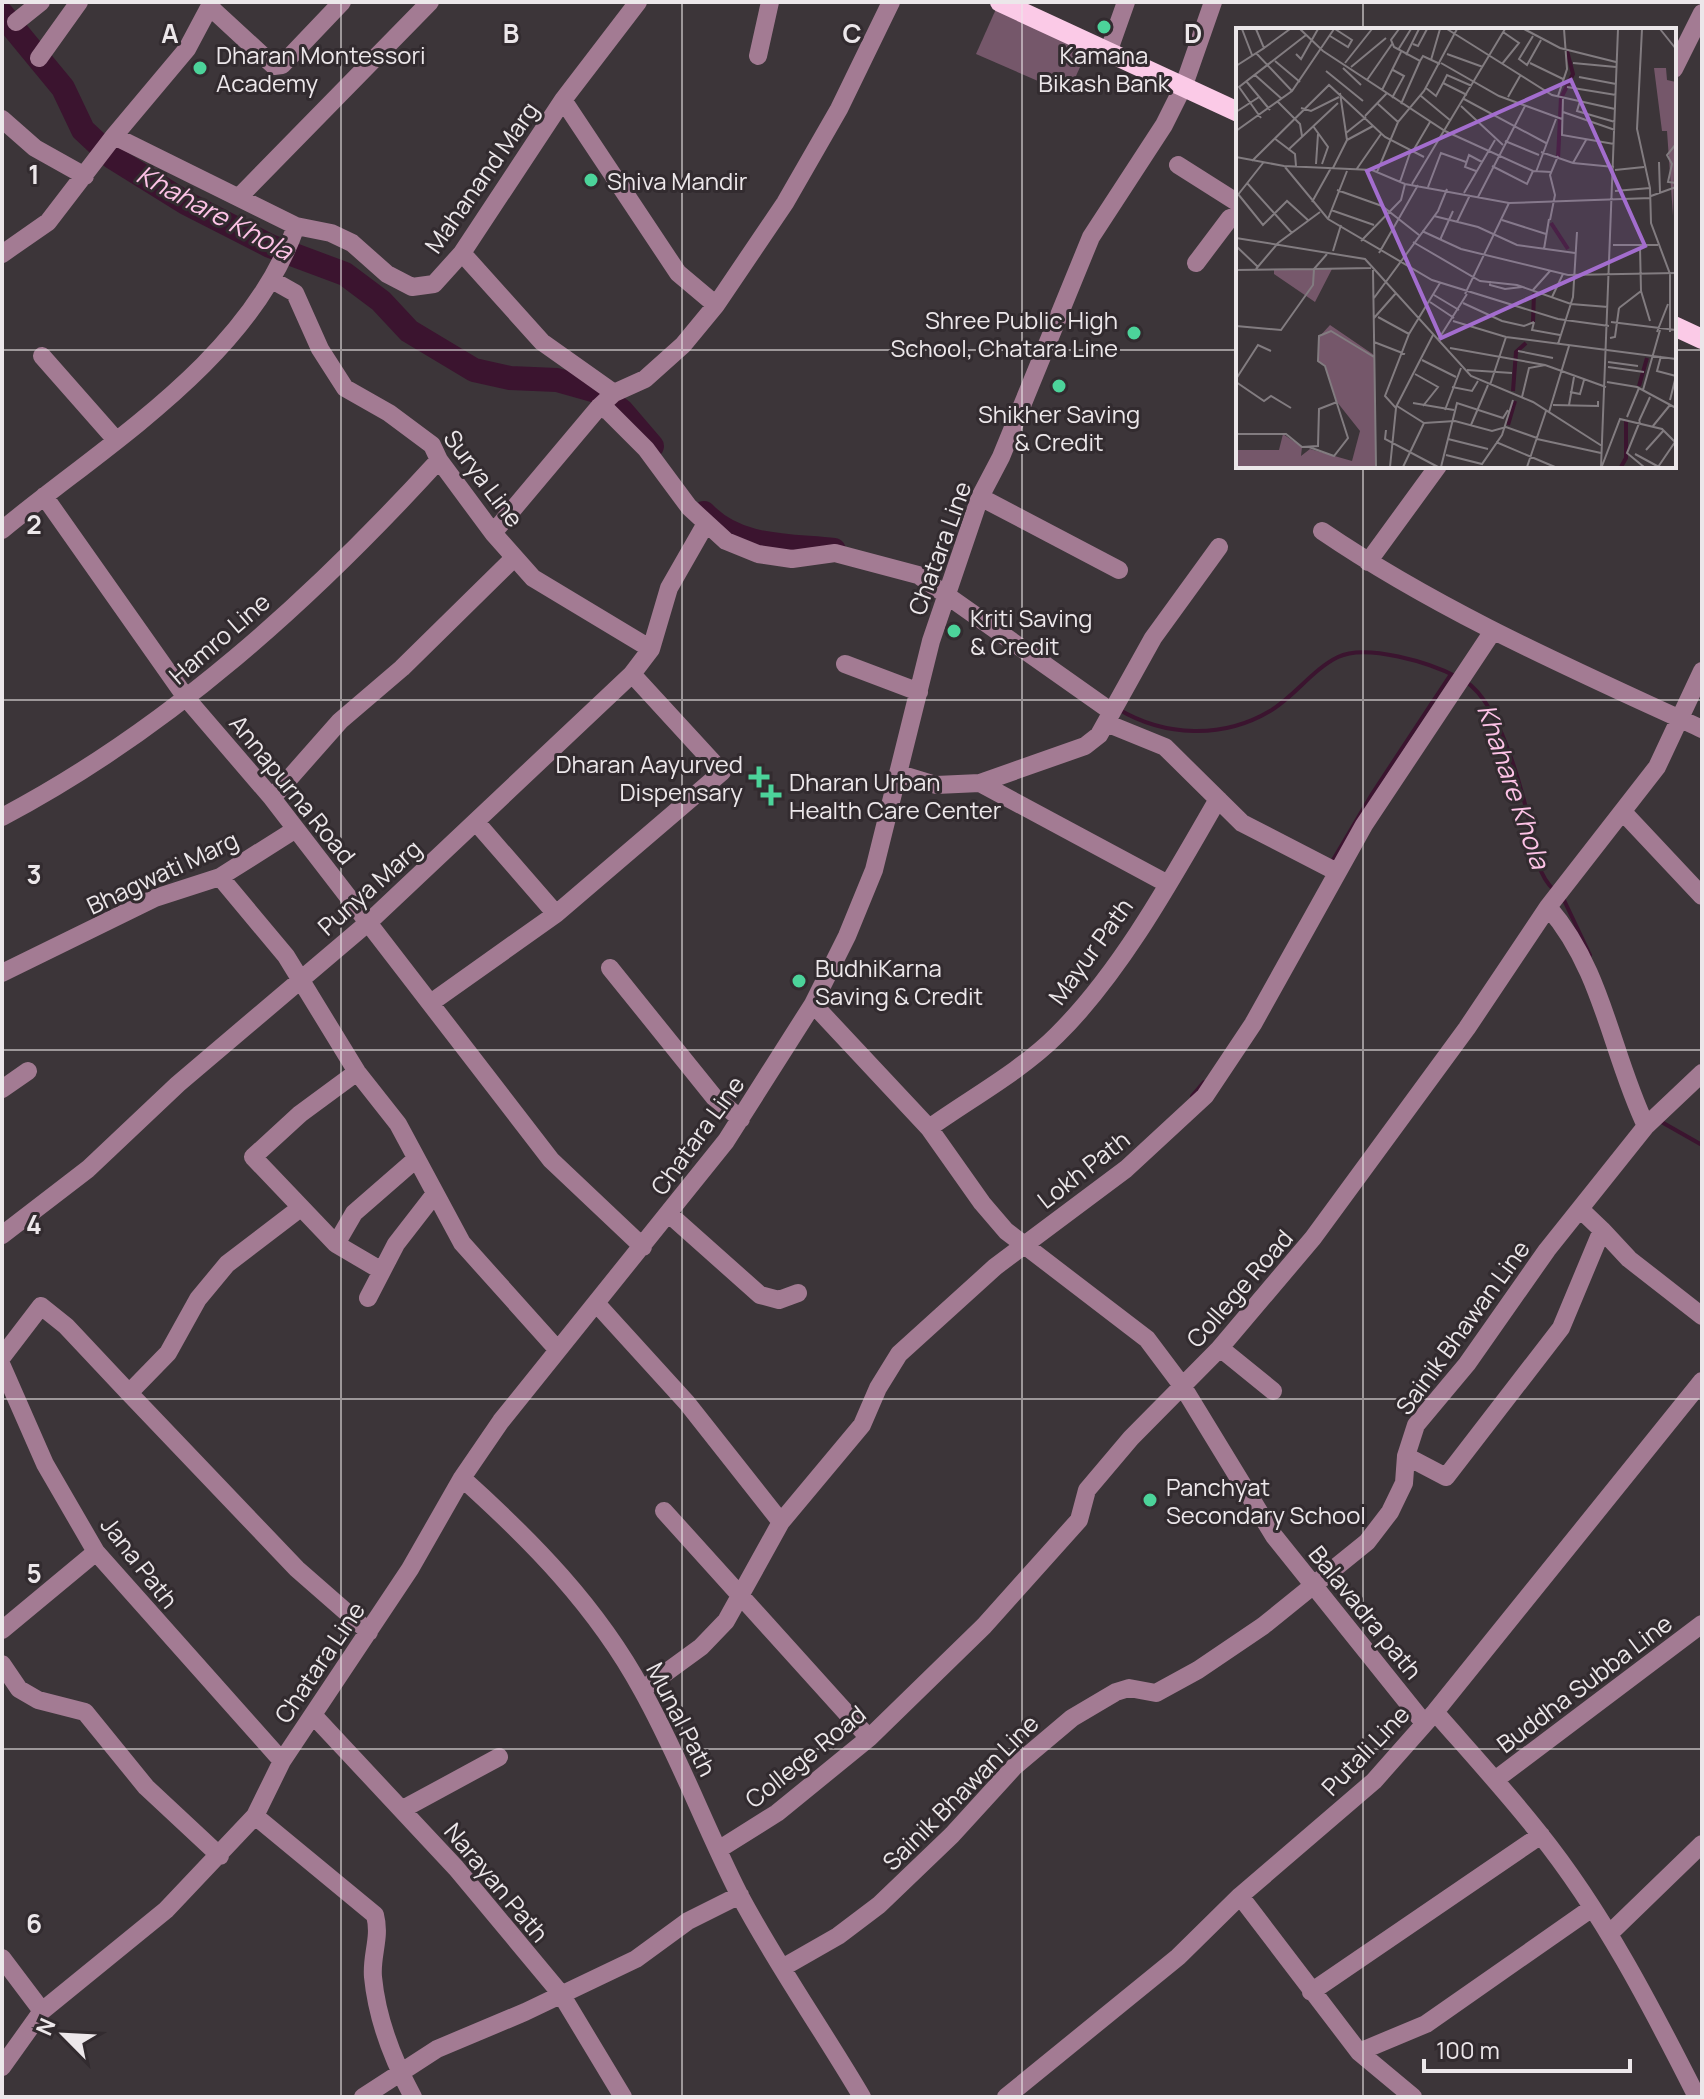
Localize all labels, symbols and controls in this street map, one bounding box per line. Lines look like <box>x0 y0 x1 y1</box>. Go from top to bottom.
text: A <box>161 15 179 51</box>
text: B <box>503 15 519 51</box>
text: C <box>842 15 862 51</box>
text: D <box>1184 15 1202 51</box>
marker: Kamana Bikash Bank <box>1095 18 1113 36</box>
inset map <box>1236 28 1676 468</box>
place label: Dharan Montessori Academy <box>216 38 426 99</box>
place label: Kamana Bikash Bank <box>1038 38 1171 99</box>
marker: Dharan Montessori Academy <box>191 59 209 77</box>
street label: Mahanand Marg <box>417 95 545 259</box>
text: 1 <box>28 156 40 192</box>
water label: Khahare Khola <box>131 156 301 269</box>
place label: Shiva Mandir <box>607 164 748 197</box>
marker: Shiva Mandir <box>582 171 600 189</box>
place label: Shree Public High School, Chatara Line <box>890 303 1118 364</box>
marker: Shree Public High School, Chatara Line <box>1125 324 1143 342</box>
marker: Shikher Saving & Credit <box>1050 377 1068 395</box>
place label: Shikher Saving & Credit <box>978 397 1140 458</box>
street label: Surya Line <box>437 423 531 533</box>
street label: Chatara Line <box>900 477 978 619</box>
text: 2 <box>26 506 42 542</box>
street label: Hamro Line <box>162 585 276 691</box>
place label: Kriti Saving & Credit <box>970 601 1092 662</box>
marker: Kriti Saving & Credit <box>945 622 963 640</box>
water label: Khahare Khola <box>1469 699 1559 874</box>
street label: Annapurna Road <box>222 707 364 871</box>
place label: Dharan Aayurved Dispensary <box>555 747 743 808</box>
place label: Dharan Urban Health Care Center <box>789 765 1002 826</box>
marker: Dharan Aayurved Dispensary <box>750 768 768 786</box>
marker: Dharan Urban Health Care Center <box>760 784 782 806</box>
street label: Bhagwati Marg <box>81 823 243 921</box>
street label: Punya Marg <box>310 832 428 942</box>
text: 3 <box>26 856 42 892</box>
street label: Mayur Path <box>1040 891 1140 1011</box>
place label: BudhiKarna Saving & Credit <box>815 951 983 1012</box>
marker: BudhiKarna Saving & Credit <box>790 972 808 990</box>
street label: Chatara Line <box>642 1069 752 1201</box>
street label: Lokh Path <box>1030 1123 1136 1215</box>
text: 4 <box>26 1206 42 1242</box>
street label: College Road <box>1178 1222 1300 1354</box>
street label: Sainik Bhawan Line <box>1387 1233 1537 1421</box>
place label: Panchyat Secondary School <box>1166 1470 1366 1531</box>
marker: Panchyat Secondary School <box>1141 1491 1159 1509</box>
street label: Jana Path <box>94 1509 186 1615</box>
street label: Balavadra path <box>1302 1538 1430 1686</box>
text: 5 <box>26 1555 42 1591</box>
street label: Chatara Line <box>266 1595 372 1729</box>
street label: Buddha Subba Line <box>1490 1606 1678 1760</box>
street label: Munal Path <box>639 1656 725 1782</box>
street label: College Road <box>738 1697 872 1815</box>
street label: Putali Line <box>1314 1698 1416 1802</box>
street label: Sainik Bhawan Line <box>875 1707 1045 1877</box>
street label: Narayan Path <box>437 1815 557 1949</box>
text: 6 <box>26 1905 42 1941</box>
north arrow <box>24 1995 104 2075</box>
text: N <box>29 2014 63 2040</box>
scale bar <box>1424 2023 1630 2073</box>
text: 100 m <box>1436 2033 1500 2066</box>

